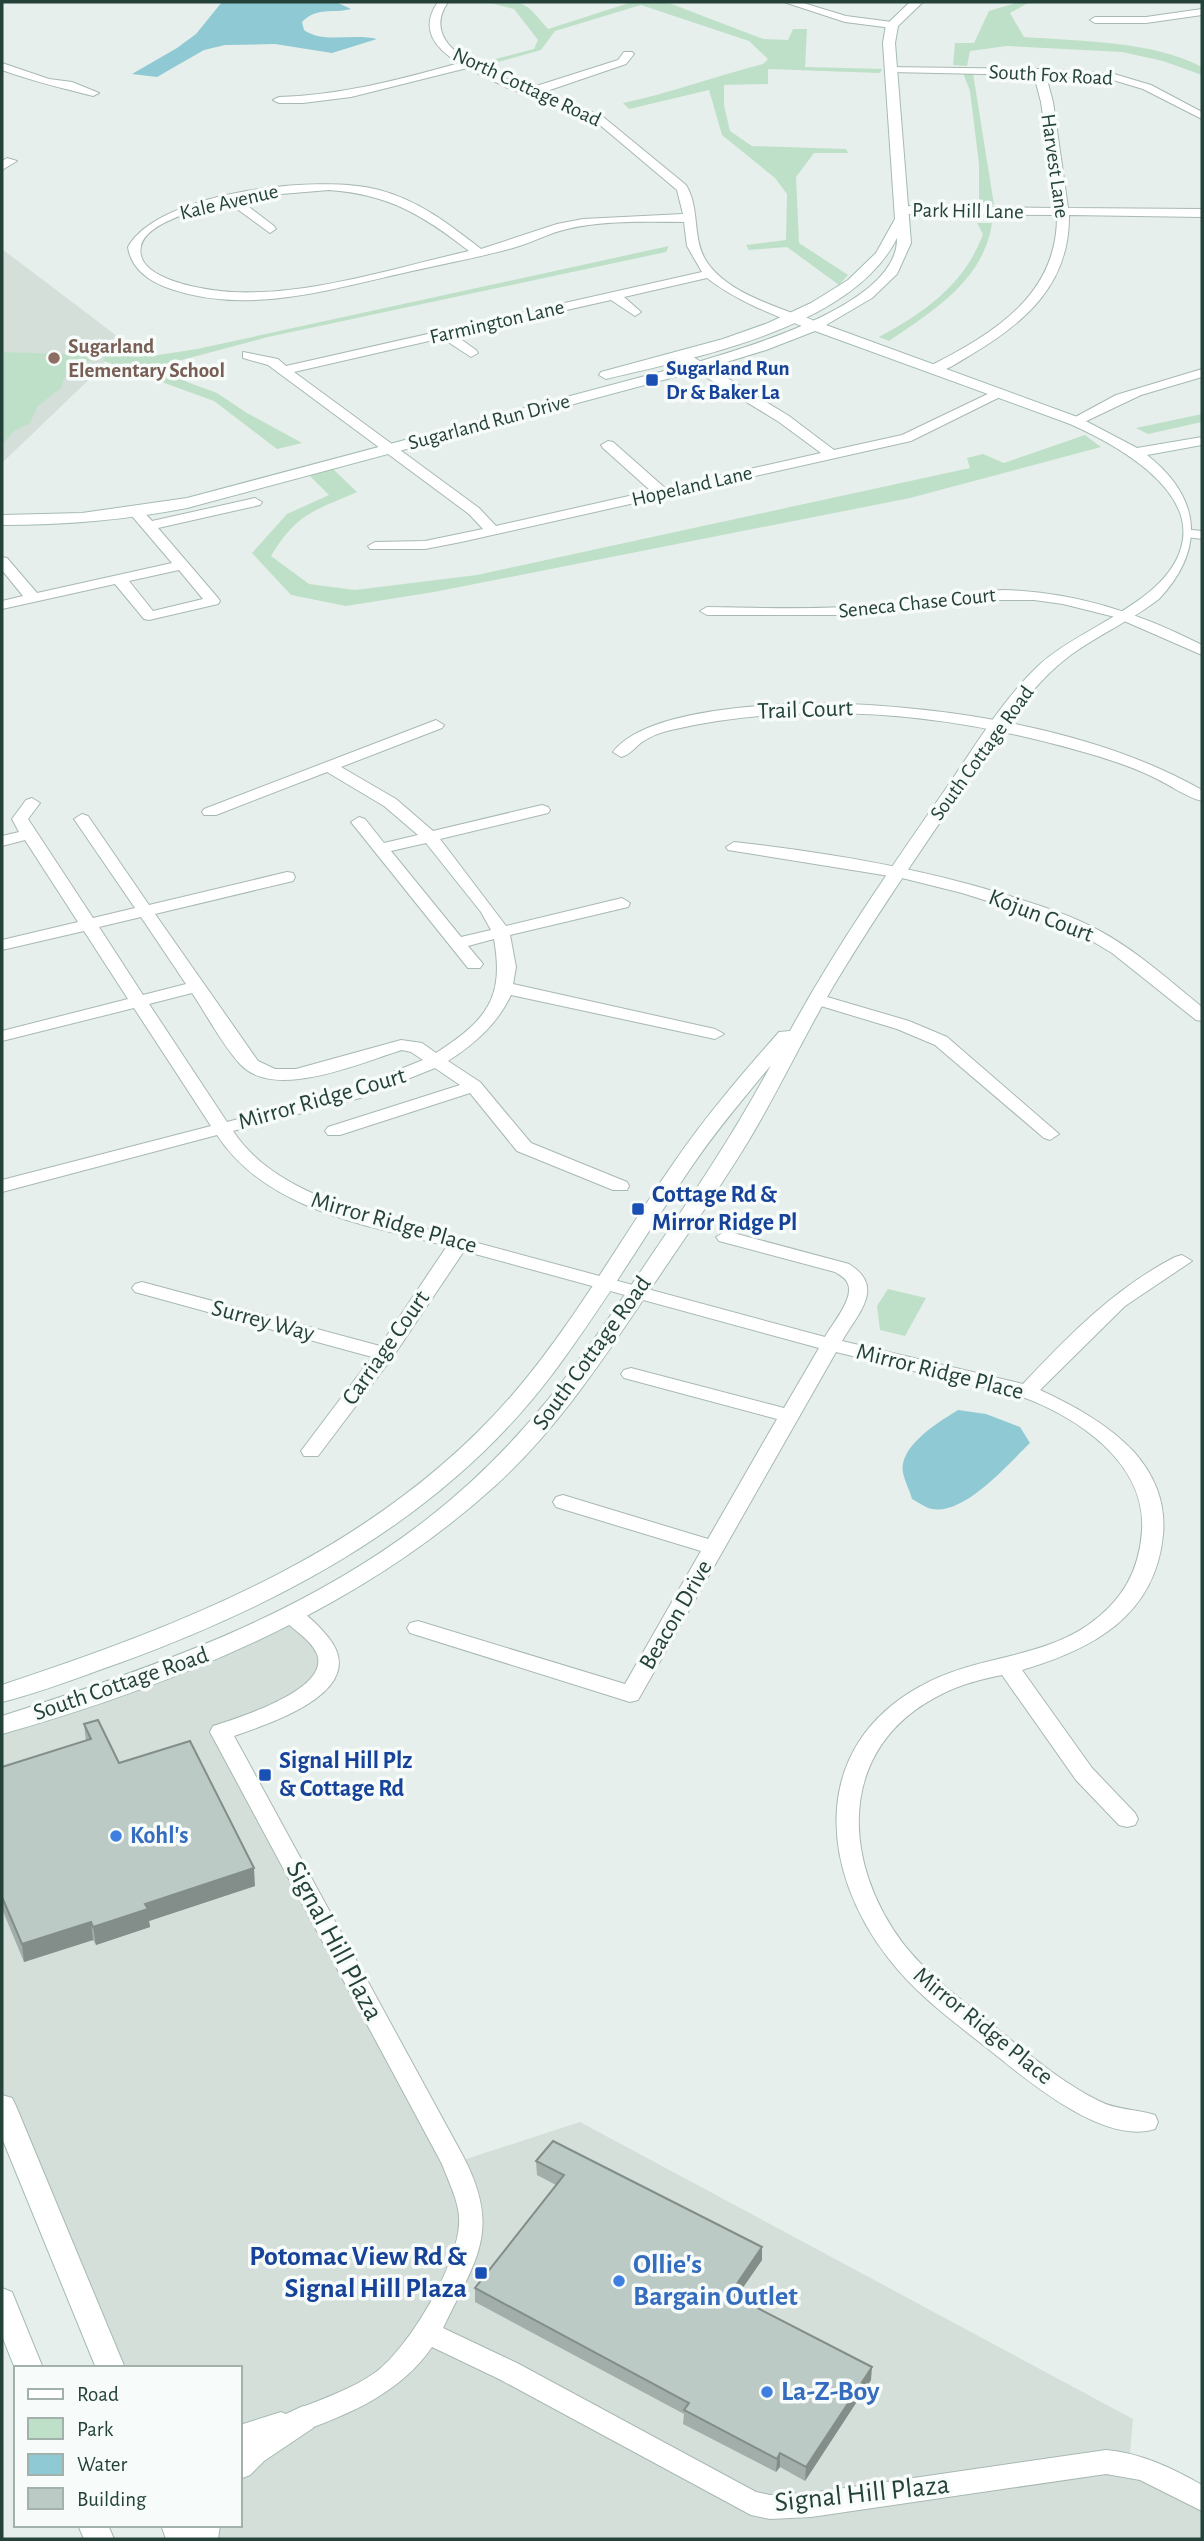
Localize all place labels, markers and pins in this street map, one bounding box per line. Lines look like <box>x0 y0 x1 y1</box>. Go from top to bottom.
place label: Sugarland Elementary School <box>68 336 225 381</box>
marker: Sugarland Elementary School <box>46 350 62 366</box>
place label: Sugarland Run Dr & Baker La <box>666 358 790 403</box>
marker: Sugarland Run Dr & Baker La <box>644 372 660 388</box>
place label: Cottage Rd & Mirror Ridge Pl <box>652 1183 797 1235</box>
marker: Cottage Rd & Mirror Ridge Pl <box>630 1201 646 1217</box>
place label: Signal Hill Plz & Cottage Rd <box>279 1749 412 1801</box>
marker: Signal Hill Plz & Cottage Rd <box>257 1767 273 1783</box>
place label: Kohl's <box>130 1824 188 1848</box>
marker: Kohl's <box>108 1828 124 1844</box>
place label: Potomac View Rd & Signal Hill Plaza <box>249 2243 467 2303</box>
place label: Ollie's Bargain Outlet <box>633 2251 798 2311</box>
marker: Potomac View Rd & Signal Hill Plaza <box>473 2265 489 2281</box>
marker: Ollie's Bargain Outlet <box>611 2273 627 2289</box>
place label: La-Z-Boy <box>781 2378 880 2406</box>
marker: La-Z-Boy <box>759 2384 775 2400</box>

